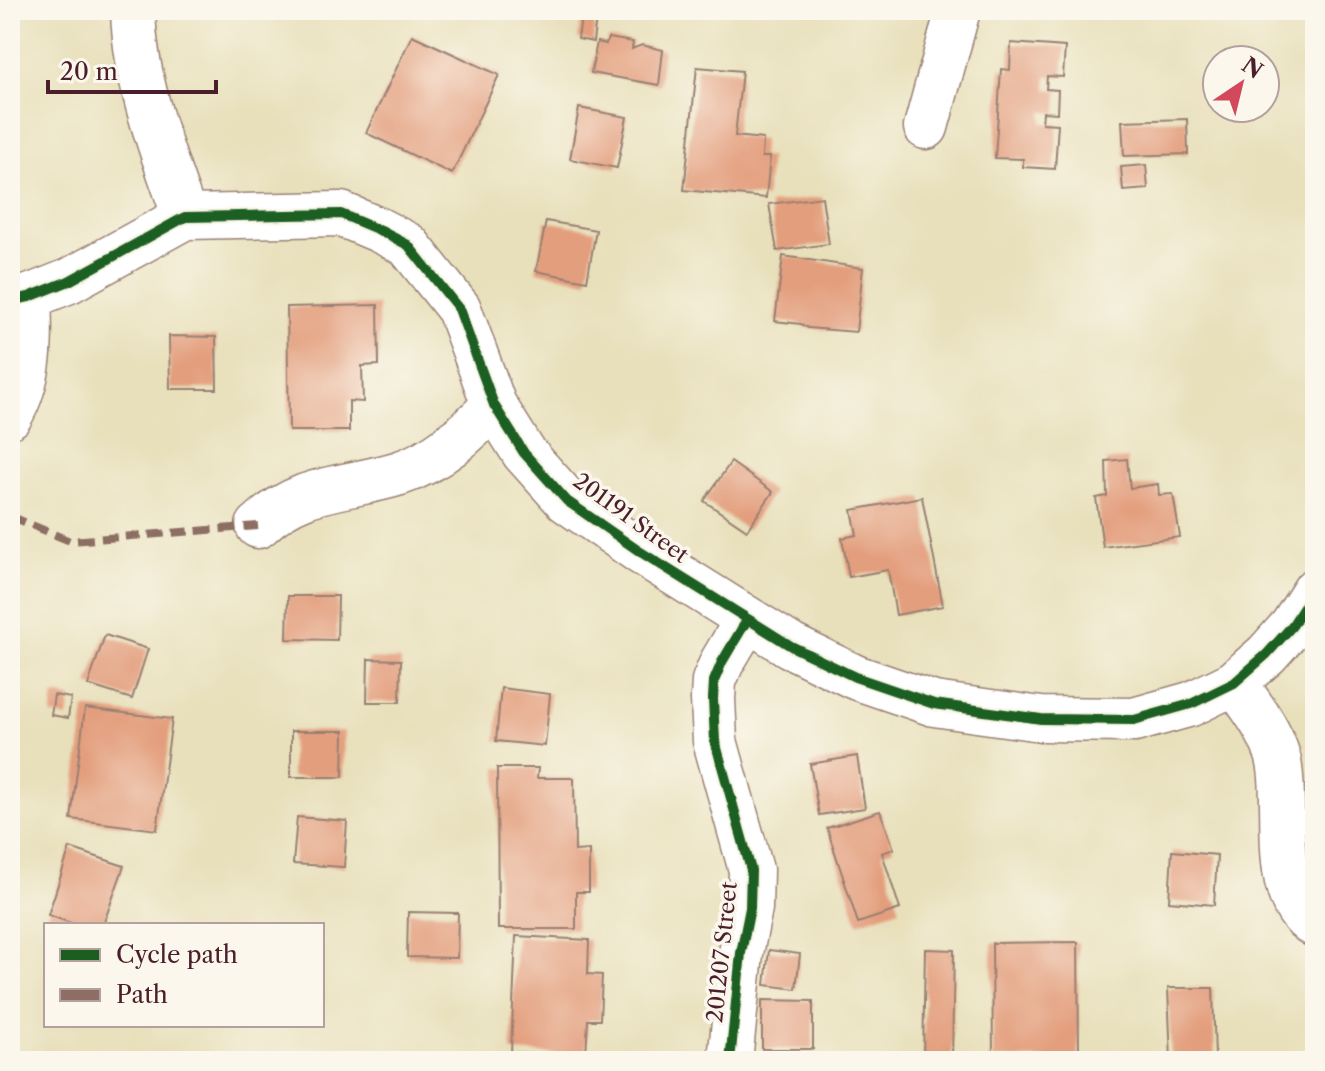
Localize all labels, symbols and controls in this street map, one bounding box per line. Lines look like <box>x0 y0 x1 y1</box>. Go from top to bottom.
scale bar <box>48 44 216 94</box>
north arrow <box>1201 44 1281 124</box>
text: N <box>1237 51 1268 85</box>
text: 20 m <box>60 57 118 86</box>
street label: 201191 Street <box>568 467 694 569</box>
street label: 201207 Street <box>701 880 743 1024</box>
legend <box>44 923 324 1027</box>
text: Cycle path <box>116 940 238 969</box>
text: Path <box>116 980 168 1009</box>

